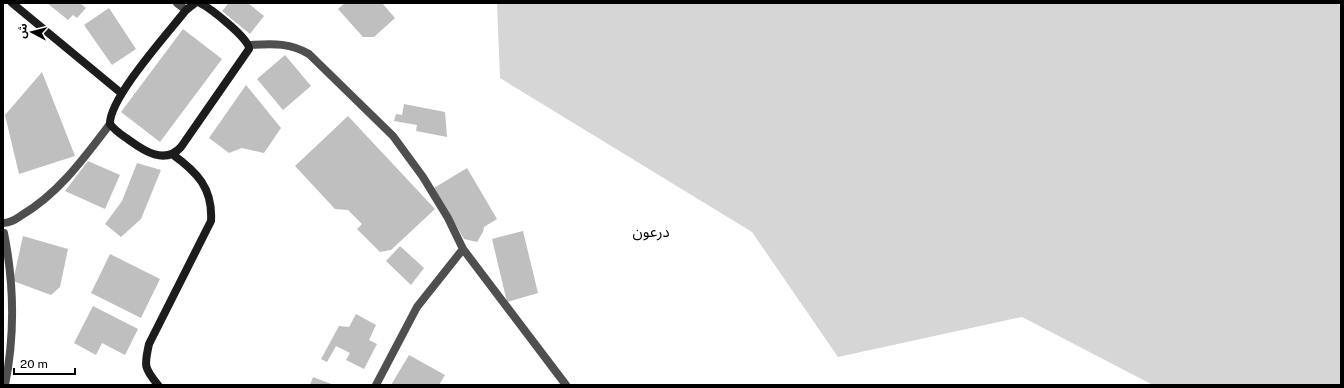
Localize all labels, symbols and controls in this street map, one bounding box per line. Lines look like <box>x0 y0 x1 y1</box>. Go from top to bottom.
north arrow <box>12 12 52 52</box>
text: ش <box>15 23 30 39</box>
district label: درعون <box>632 223 670 241</box>
scale bar <box>14 350 75 376</box>
text: 20 m <box>20 357 48 371</box>

